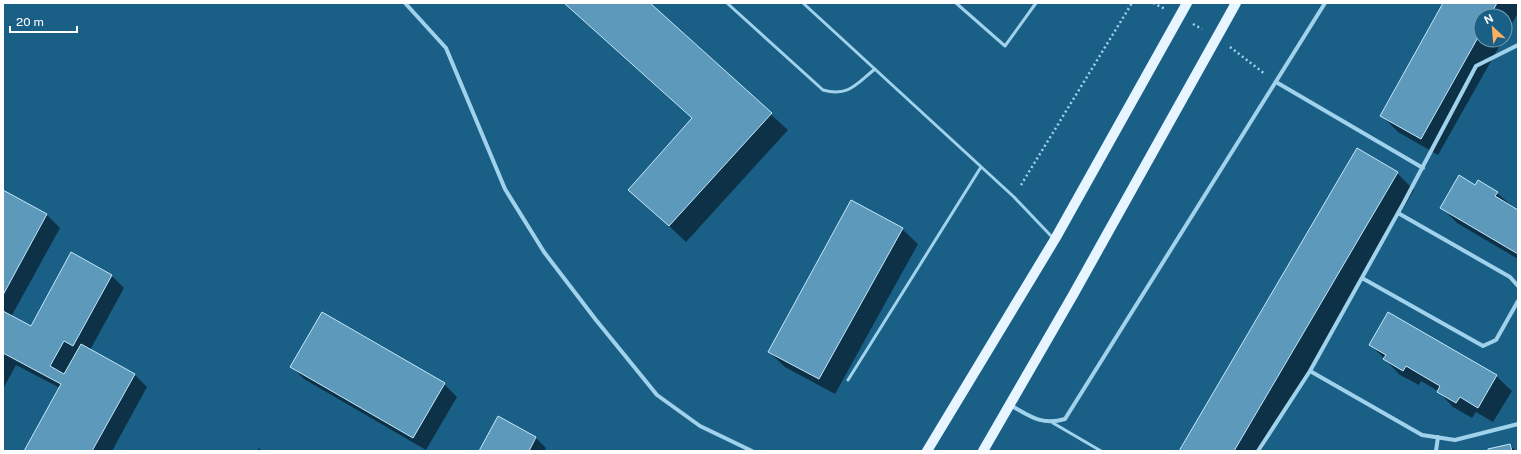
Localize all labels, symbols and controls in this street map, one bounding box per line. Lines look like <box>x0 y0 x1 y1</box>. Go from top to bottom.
scale bar <box>10 8 77 34</box>
north arrow <box>1473 8 1513 48</box>
text: N <box>1482 12 1495 26</box>
text: 20 m <box>16 15 44 29</box>

